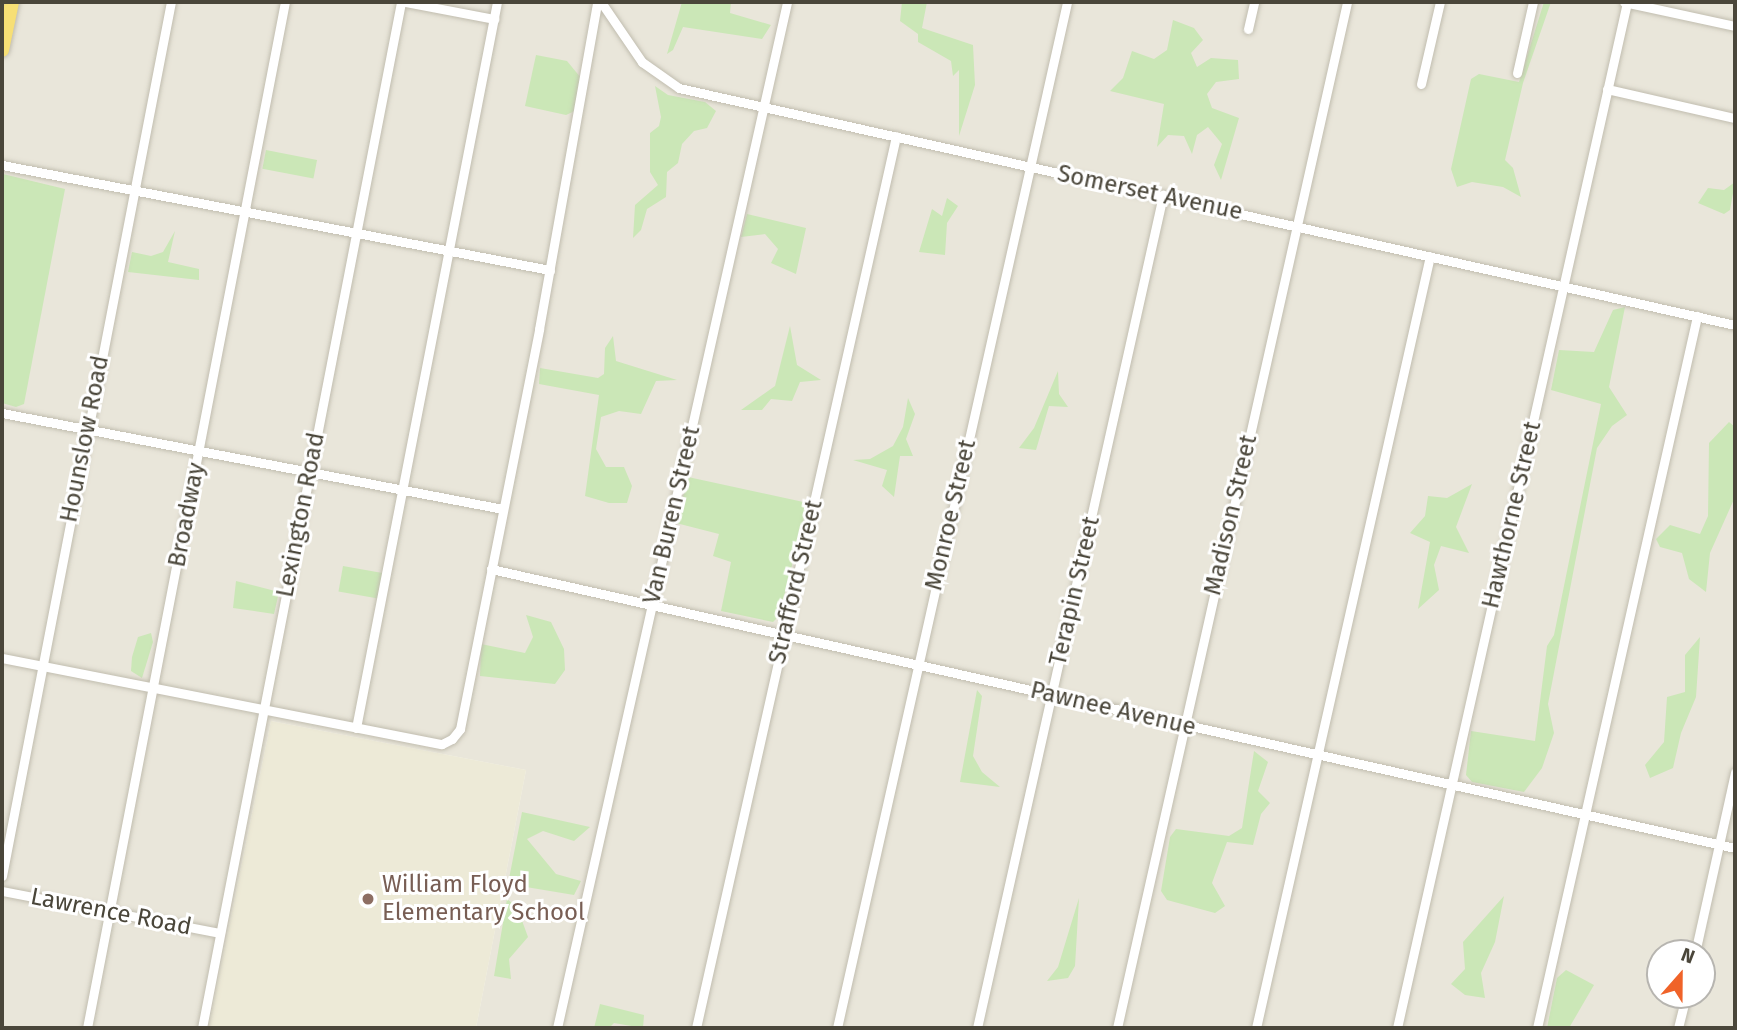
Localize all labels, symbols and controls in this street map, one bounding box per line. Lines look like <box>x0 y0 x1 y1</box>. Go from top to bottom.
street label: Somerset Avenue <box>1055 159 1245 227</box>
street label: Hounslow Road <box>55 353 115 525</box>
street label: Hawthorne Street <box>1476 419 1548 611</box>
street label: Van Buren Street <box>638 423 706 607</box>
street label: Lexington Road <box>271 430 331 600</box>
street label: Madison Street <box>1199 432 1263 598</box>
street label: Monroe Street <box>920 437 982 593</box>
street label: Broadway <box>163 460 211 570</box>
street label: Strafford Street <box>763 497 829 667</box>
street label: Terapin Street <box>1044 514 1106 668</box>
street label: Pawnee Avenue <box>1027 676 1199 742</box>
place label: William Floyd Elementary School <box>382 871 585 927</box>
street label: Lawrence Road <box>28 882 194 942</box>
marker: William Floyd Elementary School <box>360 891 376 907</box>
north arrow <box>1646 939 1716 1009</box>
text: N <box>1678 943 1698 969</box>

